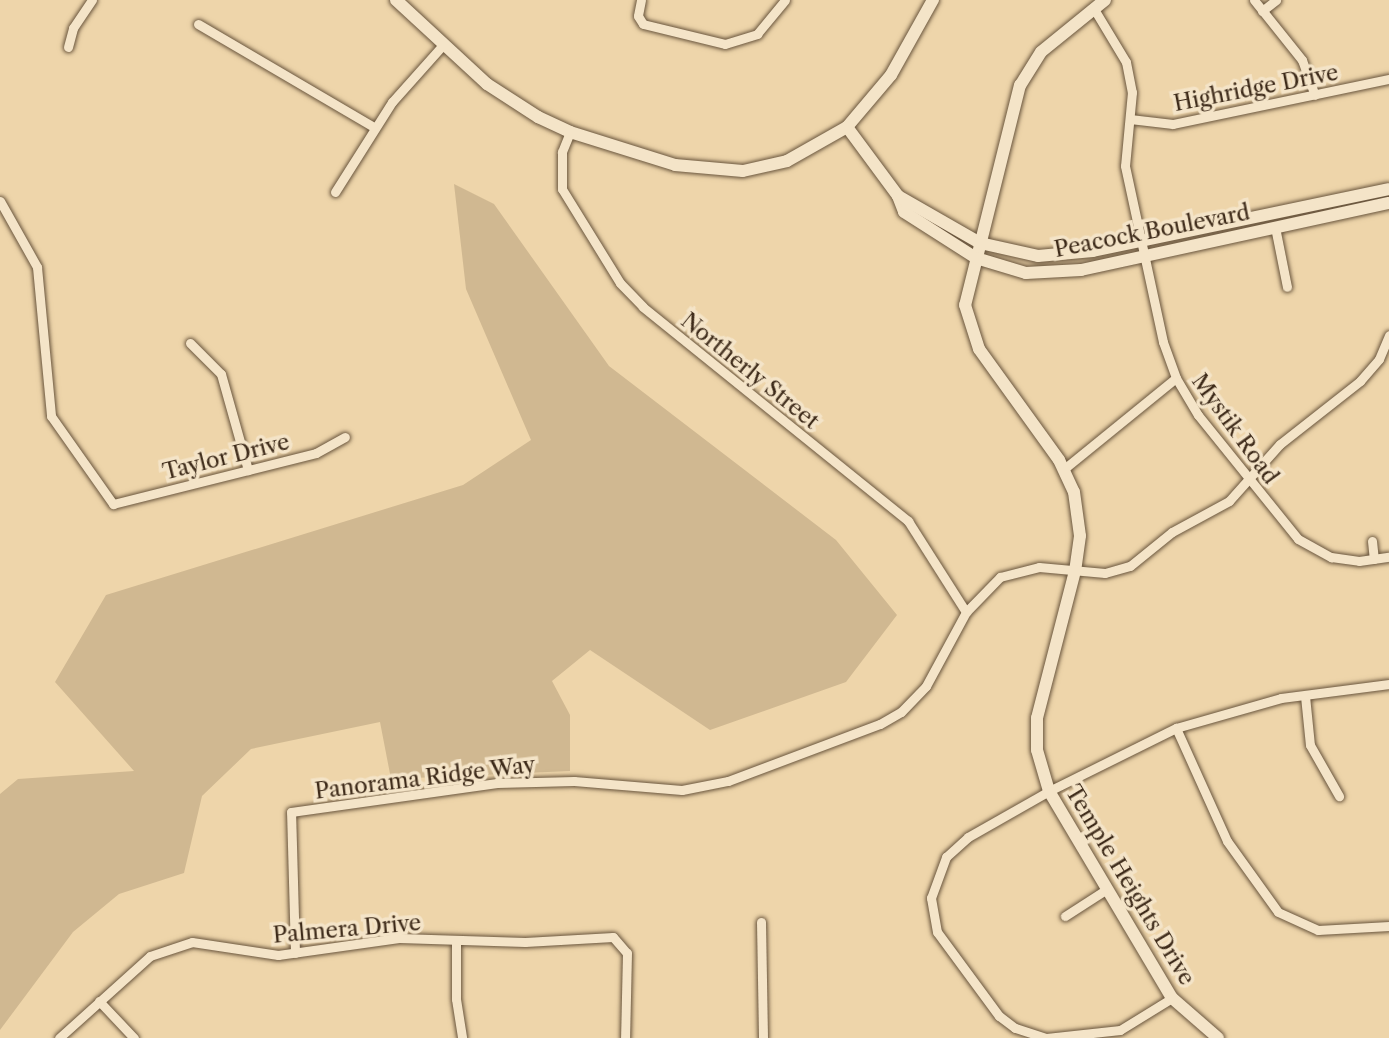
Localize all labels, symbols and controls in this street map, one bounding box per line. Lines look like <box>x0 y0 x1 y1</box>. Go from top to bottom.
street label: Highridge Drive <box>1171 59 1341 117</box>
street label: Peacock Boulevard <box>1052 199 1252 263</box>
street label: Northerly Street <box>676 307 824 435</box>
street label: Mystik Road <box>1186 368 1284 490</box>
street label: Taylor Drive <box>160 428 292 486</box>
street label: Panorama Ridge Way <box>313 751 537 805</box>
street label: Temple Heights Drive <box>1060 780 1200 990</box>
street label: Palmera Drive <box>272 909 422 949</box>

